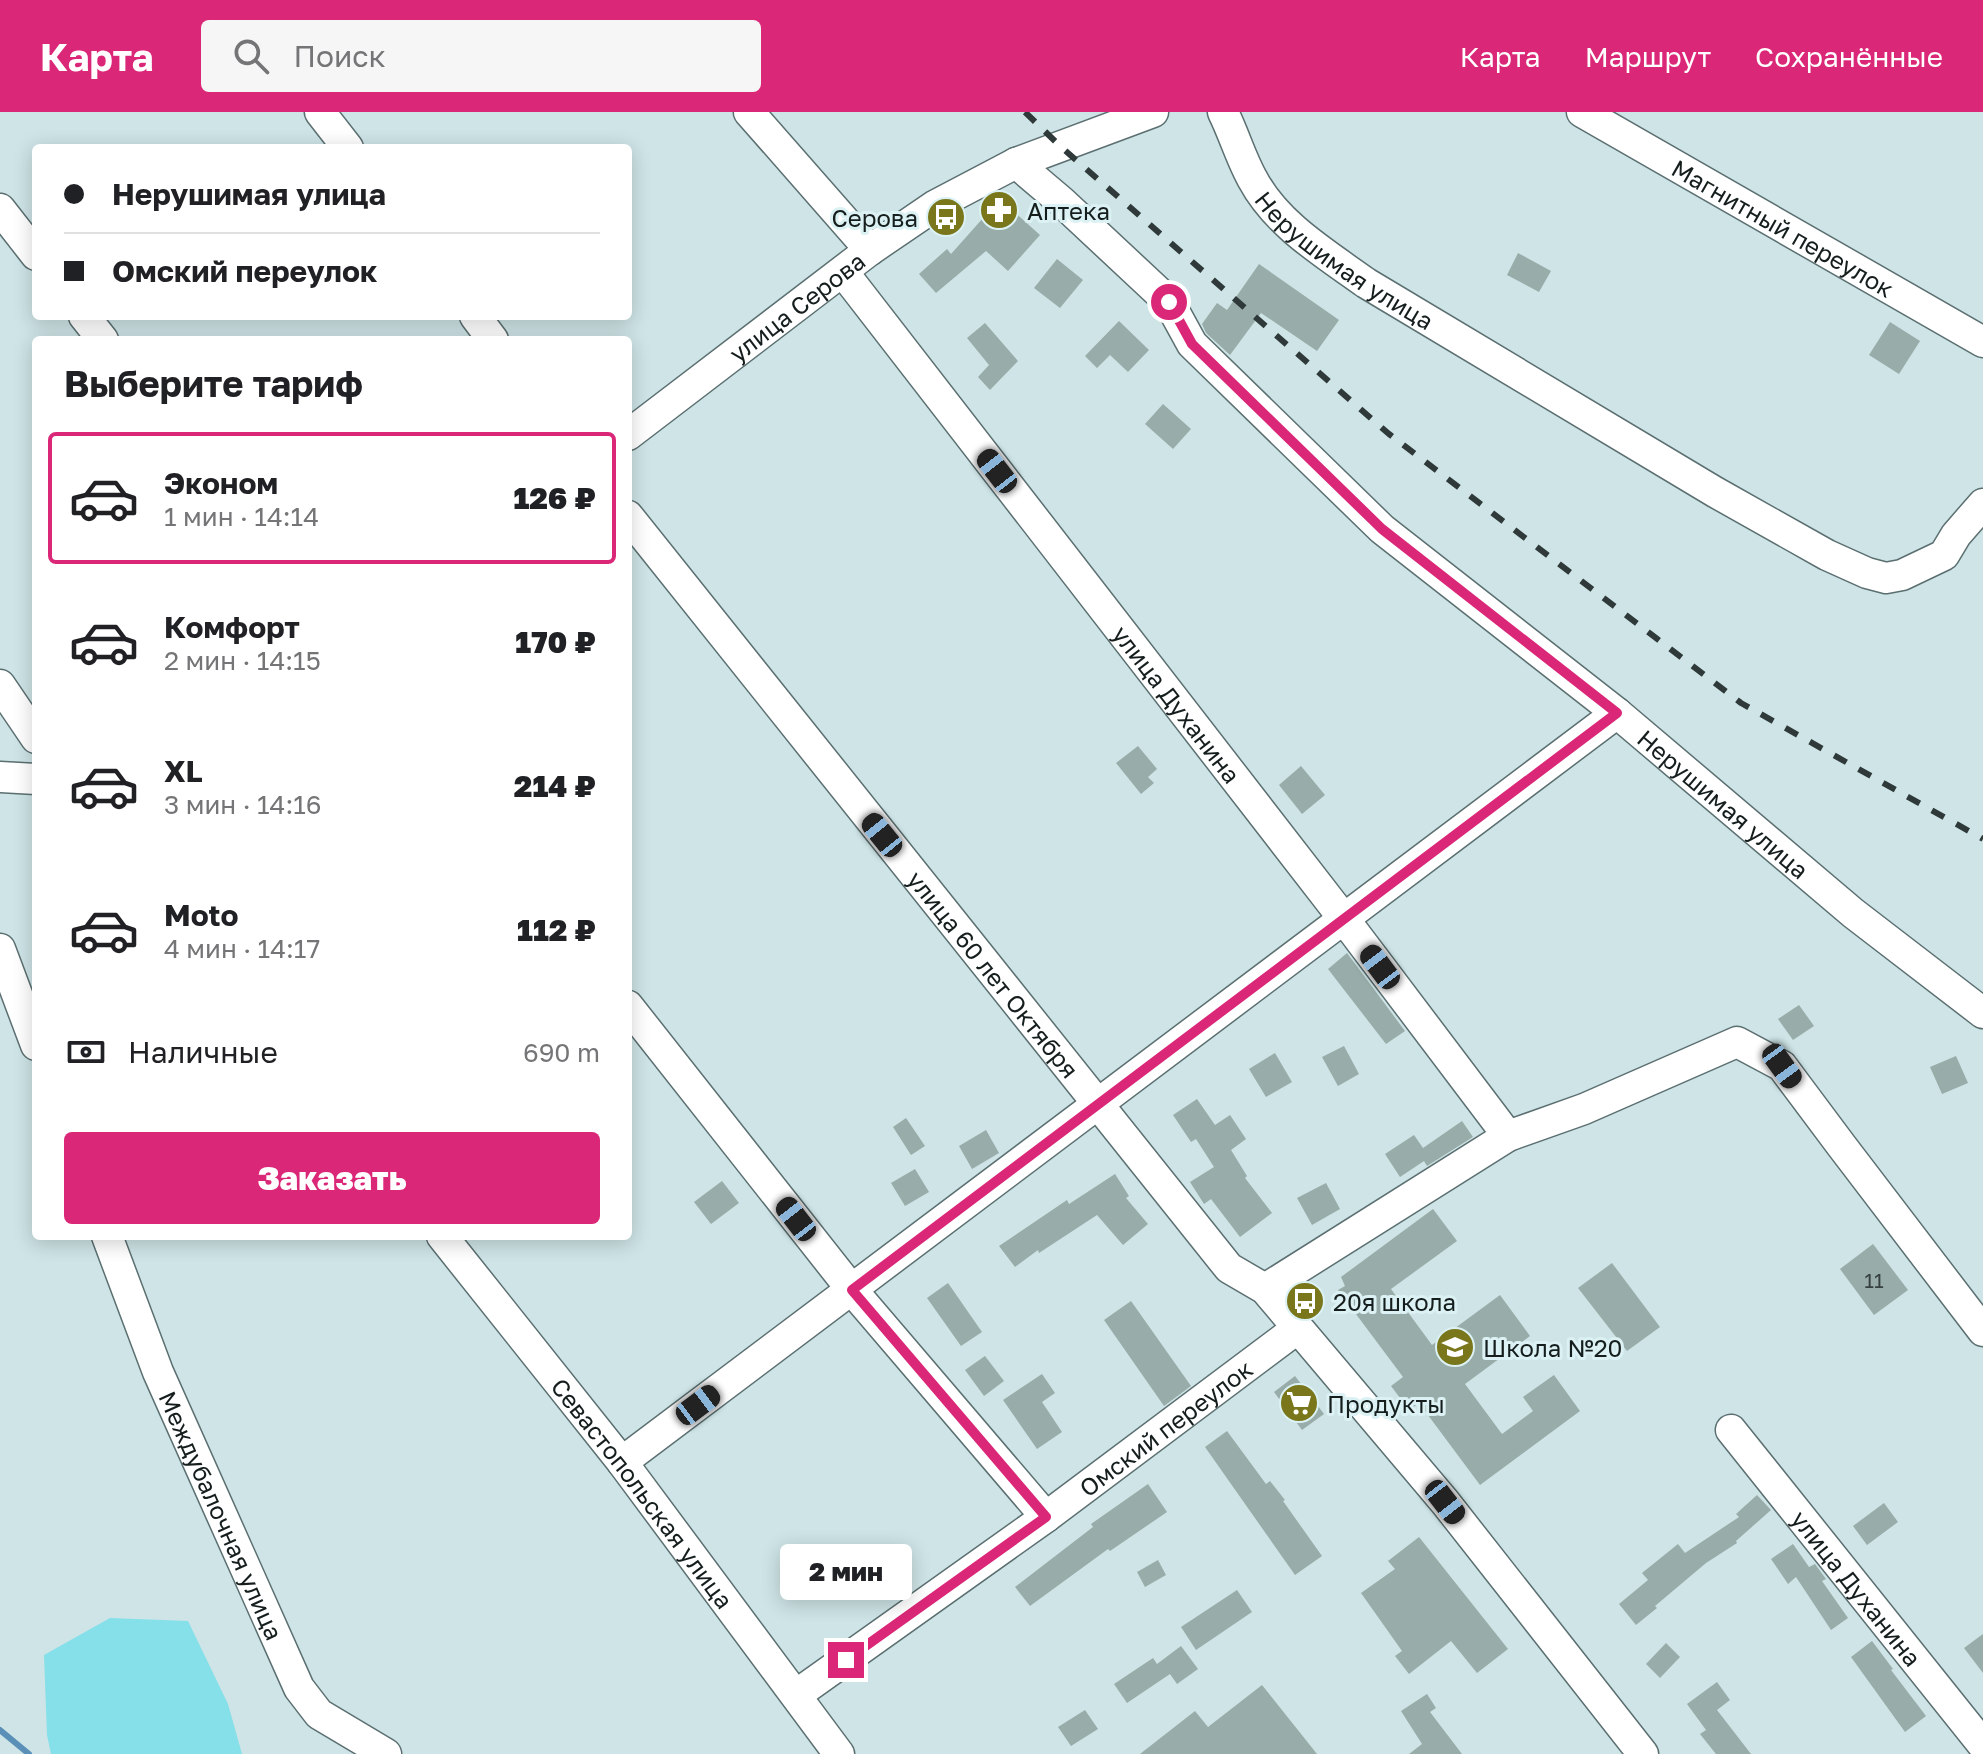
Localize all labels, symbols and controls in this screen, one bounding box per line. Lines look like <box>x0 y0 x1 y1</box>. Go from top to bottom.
search box <box>201 20 761 92</box>
text: Карта <box>40 34 153 79</box>
icon: search <box>229 34 273 78</box>
text: Поиск <box>293 38 386 74</box>
text: Карта <box>1460 40 1541 73</box>
text: Маршрут <box>1585 40 1711 73</box>
text: Сохранённые <box>1755 40 1943 73</box>
street label: Магнитный переулок <box>1667 152 1899 303</box>
text: Нерушимая улица <box>112 176 386 212</box>
street label: Нерушимая улица <box>1250 185 1439 335</box>
pharmacy icon: Аптека <box>978 189 1020 231</box>
bus stop icon: Серова <box>925 196 967 238</box>
place label: Аптека <box>1027 196 1110 225</box>
place label: Серова <box>831 203 918 232</box>
street label: улица Серова <box>723 245 870 367</box>
text: Омский переулок <box>112 253 377 289</box>
route start <box>1151 284 1187 320</box>
text: Выберите тариф <box>64 362 363 405</box>
car <box>973 445 1021 497</box>
icon: car <box>68 462 140 534</box>
text: Эконом <box>164 465 278 501</box>
text: 126 ₽ <box>513 480 596 516</box>
text: 1 мин · 14:14 <box>164 501 319 532</box>
icon: car <box>68 606 140 678</box>
text: Комфорт <box>164 609 300 645</box>
street label: улица Духанина <box>1107 619 1247 788</box>
text: 170 ₽ <box>515 624 596 660</box>
text: 2 мин · 14:15 <box>164 645 321 676</box>
street label: Нерушимая улица <box>1632 723 1815 884</box>
icon: car <box>68 750 140 822</box>
text: XL <box>164 753 203 789</box>
text: 214 ₽ <box>514 768 596 804</box>
text: 3 мин · 14:16 <box>164 789 322 820</box>
car <box>858 809 906 861</box>
street label: улица 60 лет Октября <box>902 864 1085 1083</box>
icon: car <box>68 894 140 966</box>
text: Moto <box>164 897 239 933</box>
text: 112 ₽ <box>517 912 596 948</box>
text: 4 мин · 14:17 <box>164 933 320 964</box>
car <box>1356 941 1404 993</box>
icon: cash <box>64 1030 108 1074</box>
text: Наличные <box>128 1034 278 1070</box>
text: 690 m <box>523 1037 600 1068</box>
car <box>1758 1040 1806 1092</box>
button: Заказать <box>64 1132 600 1224</box>
car <box>772 1193 820 1245</box>
house number: 11 <box>1864 1268 1884 1292</box>
bus stop icon: 20я школа <box>1284 1280 1326 1322</box>
place label: 20я школа <box>1333 1287 1456 1316</box>
school or university icon: Школа №20 <box>1434 1326 1476 1368</box>
place label: Школа №20 <box>1483 1333 1622 1362</box>
street label: Омский переулок <box>1073 1353 1258 1502</box>
street label: Севастопольская улица <box>546 1372 740 1614</box>
car <box>672 1381 724 1429</box>
supermarket icon: Продукты <box>1278 1382 1320 1424</box>
street label: Междубалочная улица <box>154 1386 290 1644</box>
place label: Продукты <box>1327 1389 1445 1418</box>
car <box>1421 1476 1469 1528</box>
street label: улица Духанина <box>1786 1504 1928 1671</box>
callout: 2 мин <box>780 1544 912 1600</box>
text: 2 мин <box>809 1556 883 1587</box>
route end <box>828 1642 864 1678</box>

